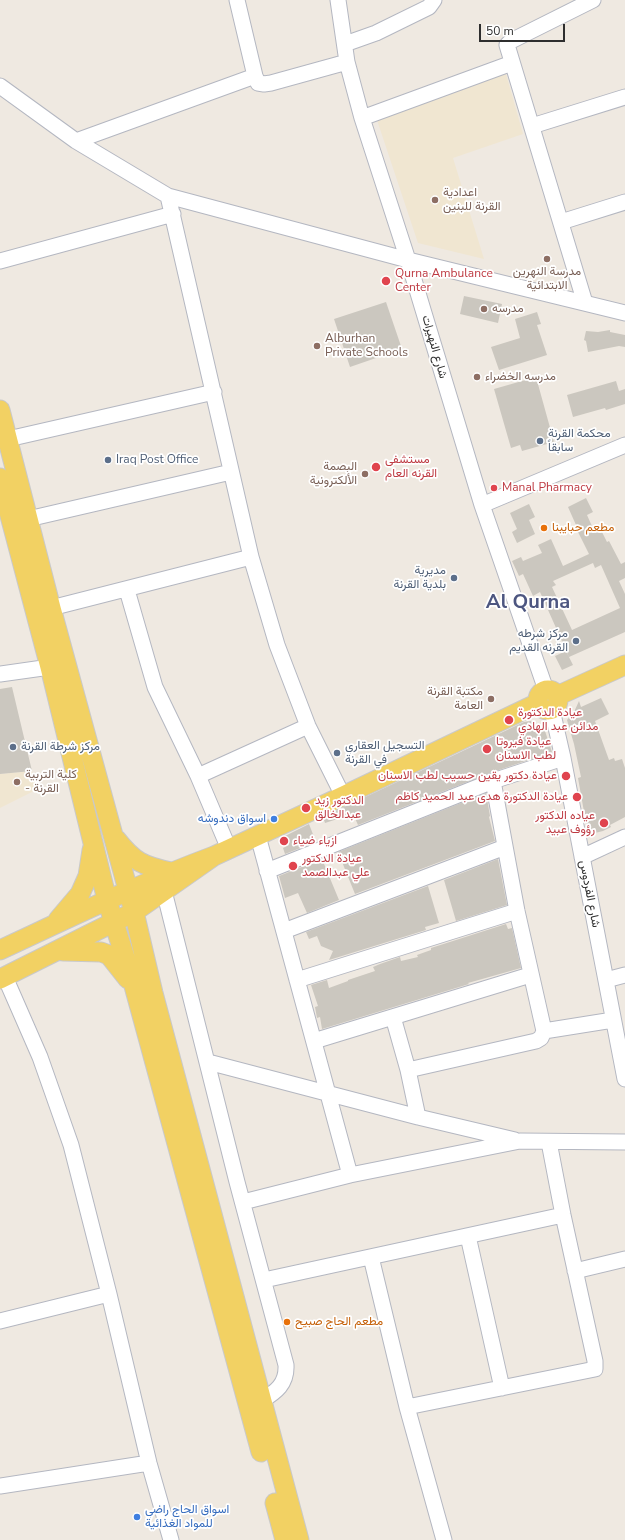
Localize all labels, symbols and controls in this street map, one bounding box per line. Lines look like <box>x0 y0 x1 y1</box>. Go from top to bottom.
scale bar <box>481 16 567 42</box>
text: 50 m <box>486 23 514 39</box>
place label: اعدادية القرنة للبنين <box>443 186 501 214</box>
marker: اعدادية القرنة للبنين <box>430 195 440 205</box>
marker: مدرسة النهرين الابتدائية <box>542 254 552 264</box>
place label: مدرسة النهرين الابتدائية <box>513 265 581 293</box>
place label: Qurna Ambulance Center <box>395 267 493 295</box>
marker: Qurna Ambulance Center <box>380 275 392 287</box>
place label: مدرسه <box>492 302 524 316</box>
marker: مدرسه <box>479 304 489 314</box>
street label: شارع النهيرات <box>418 314 450 380</box>
place label: Alburhan Private Schools <box>325 332 408 360</box>
marker: Alburhan Private Schools <box>312 341 322 351</box>
place label: مدرسه الخضراء <box>485 370 556 384</box>
marker: مدرسه الخضراء <box>472 372 482 382</box>
place label: محكمة القرنة سابقاً <box>548 427 611 455</box>
marker: محكمة القرنة سابقاً <box>535 436 545 446</box>
place label: Iraq Post Office <box>116 453 198 467</box>
place label: مستشفى القرنه العام <box>385 453 437 481</box>
marker: Iraq Post Office <box>103 455 113 465</box>
place label: البصمة الألكترونية <box>310 460 357 488</box>
marker: مستشفى القرنه العام <box>370 461 382 473</box>
marker: البصمة الألكترونية <box>360 469 370 479</box>
place label: Manal Pharmacy <box>502 481 592 495</box>
marker: Manal Pharmacy <box>489 483 499 493</box>
place label: مطعم حبايبنا <box>552 521 614 535</box>
marker: مطعم حبايبنا <box>539 523 549 533</box>
place label: مديرية بلدية القرنة <box>394 564 446 592</box>
marker: مديرية بلدية القرنة <box>449 573 459 583</box>
district label: Al Qurna <box>486 591 570 615</box>
place label: مركز شرطه القرنه القديم <box>509 627 568 655</box>
marker: مركز شرطه القرنه القديم <box>571 636 581 646</box>
place label: مكتبة القرنة العامة <box>427 685 483 713</box>
marker: مكتبة القرنة العامة <box>486 694 496 704</box>
place label: عيادة الدكتورة مدائن عبد الهادي <box>518 706 598 734</box>
marker: عيادة الدكتورة مدائن عبد الهادي <box>503 714 515 726</box>
place label: عيادة فيروتا لطب الاسنان <box>496 735 556 763</box>
place label: التسجيل العقاري في القرنة <box>345 739 425 767</box>
place label: مركز شرطة القرنة <box>21 740 100 754</box>
marker: مركز شرطة القرنة <box>8 742 18 752</box>
marker: عيادة فيروتا لطب الاسنان <box>481 743 493 755</box>
marker: التسجيل العقاري في القرنة <box>332 748 342 758</box>
place label: كلية التربية - القرنة <box>25 768 77 796</box>
place label: عيادة دكتور يقين حسيب لطب الاسنان <box>378 769 557 783</box>
marker: عيادة دكتور يقين حسيب لطب الاسنان <box>560 770 572 782</box>
marker: كلية التربية - القرنة <box>12 777 22 787</box>
place label: عيادة الدكتورة هدى عبد الحميد كاظم <box>395 790 568 804</box>
marker: عيادة الدكتورة هدى عبد الحميد كاظم <box>571 791 583 803</box>
place label: الدكتور زيد عبدالخالق <box>315 794 364 822</box>
marker: الدكتور زيد عبدالخالق <box>300 802 312 814</box>
place label: عياده الدكتور رؤوف عبيد <box>535 809 595 837</box>
place label: اسواق دندوشه <box>198 812 266 826</box>
marker: اسواق دندوشه <box>269 814 279 824</box>
marker: عياده الدكتور رؤوف عبيد <box>598 817 610 829</box>
place label: ازياء ضياء <box>293 834 337 848</box>
marker: ازياء ضياء <box>278 835 290 847</box>
place label: عيادة الدكتور علي عبدالصمد <box>302 852 370 880</box>
street label: شارع الفردوس <box>575 859 603 929</box>
marker: عيادة الدكتور علي عبدالصمد <box>287 860 299 872</box>
place label: مطعم الحاج صبيح <box>295 1315 383 1329</box>
marker: مطعم الحاج صبيح <box>282 1317 292 1327</box>
place label: اسواق الحاج راضي للمواد الغذائية <box>145 1503 229 1531</box>
marker: اسواق الحاج راضي للمواد الغذائية <box>132 1512 142 1522</box>

